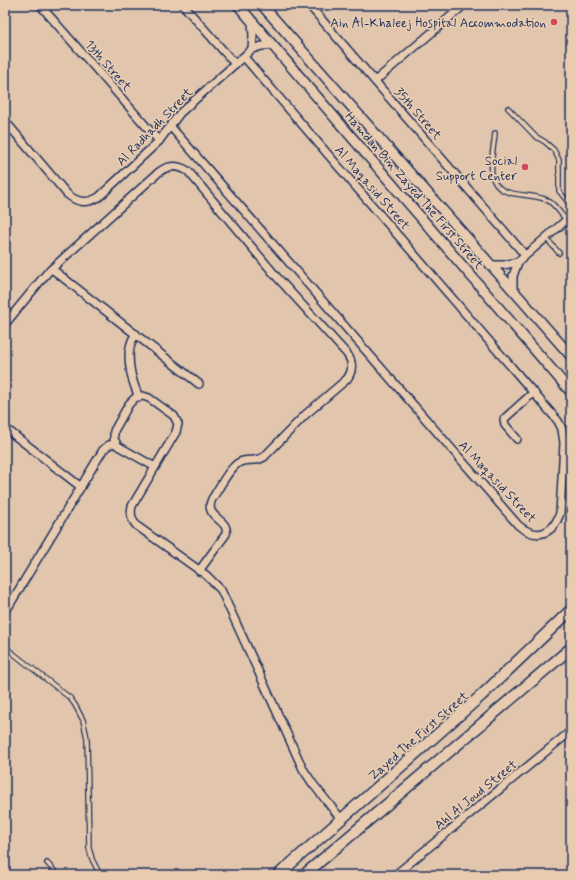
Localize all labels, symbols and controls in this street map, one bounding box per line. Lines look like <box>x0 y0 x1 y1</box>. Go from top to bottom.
place label: Ain Al-Khaleej Hospital Accommodation <box>330 15 546 32</box>
marker: Ain Al-Khaleej Hospital Accommodation <box>549 17 559 27</box>
street label: 13th Street <box>81 37 135 96</box>
street label: Al Radhadh Street <box>113 84 197 170</box>
street label: 35th Street <box>390 84 446 144</box>
street label: Hamdan Bin Zayed The First Street <box>341 109 487 274</box>
street label: Al Maqasid Street <box>331 142 413 234</box>
place label: Social Support Center <box>436 153 518 185</box>
marker: Social Support Center <box>520 162 530 172</box>
street label: Al Maqasid Street <box>454 437 539 527</box>
street label: Zayed The First Street <box>365 687 473 785</box>
street label: Ahl Al Joud Street <box>431 757 521 834</box>

